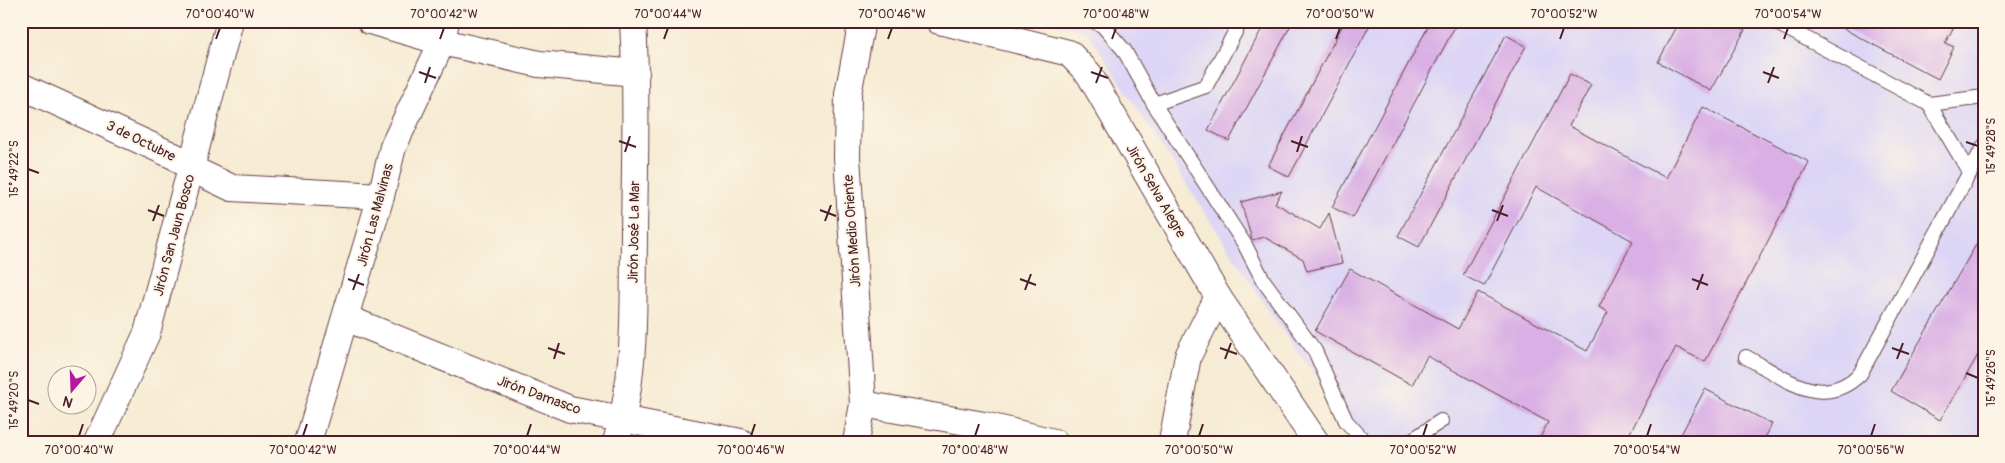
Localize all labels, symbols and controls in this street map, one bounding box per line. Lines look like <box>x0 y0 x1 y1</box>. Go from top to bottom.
text: 70°00'40"W <box>186 7 254 22</box>
text: 70°00'42"W <box>410 7 478 22</box>
text: 70°00'44"W <box>634 7 702 22</box>
text: 70°00'46"W <box>858 7 926 22</box>
text: 70°00'48"W <box>1083 7 1149 22</box>
text: 70°00'50"W <box>1306 7 1374 22</box>
text: 70°00'52"W <box>1531 7 1597 22</box>
text: 70°00'54"W <box>1754 7 1822 22</box>
street label: 3 de Octubre <box>104 117 178 165</box>
text: 15°49'28"S <box>1984 118 1999 174</box>
text: 15°49'22"S <box>7 140 22 198</box>
street label: Jirón Selva Alegre <box>1122 141 1190 241</box>
street label: Jirón Las Malvinas <box>353 161 397 268</box>
street label: Jirón San Jaun Bosco <box>150 172 199 298</box>
street label: Jirón Medio Oriente <box>840 174 864 288</box>
street label: Jirón José La Mar <box>625 180 643 284</box>
text: 15°49'26"S <box>1984 349 1999 407</box>
north arrow <box>48 366 98 416</box>
text: 15°49'20"S <box>7 371 22 429</box>
street label: Jirón Damasco <box>495 372 584 418</box>
text: N <box>61 392 75 411</box>
text: 70°00'40"W <box>45 443 113 458</box>
text: 70°00'42"W <box>269 443 337 458</box>
text: 70°00'44"W <box>493 443 561 458</box>
text: 70°00'46"W <box>717 443 785 458</box>
text: 70°00'48"W <box>942 443 1008 458</box>
text: 70°00'50"W <box>1165 443 1233 458</box>
text: 70°00'52"W <box>1390 443 1456 458</box>
text: 70°00'54"W <box>1613 443 1681 458</box>
text: 70°00'56"W <box>1837 443 1905 458</box>

